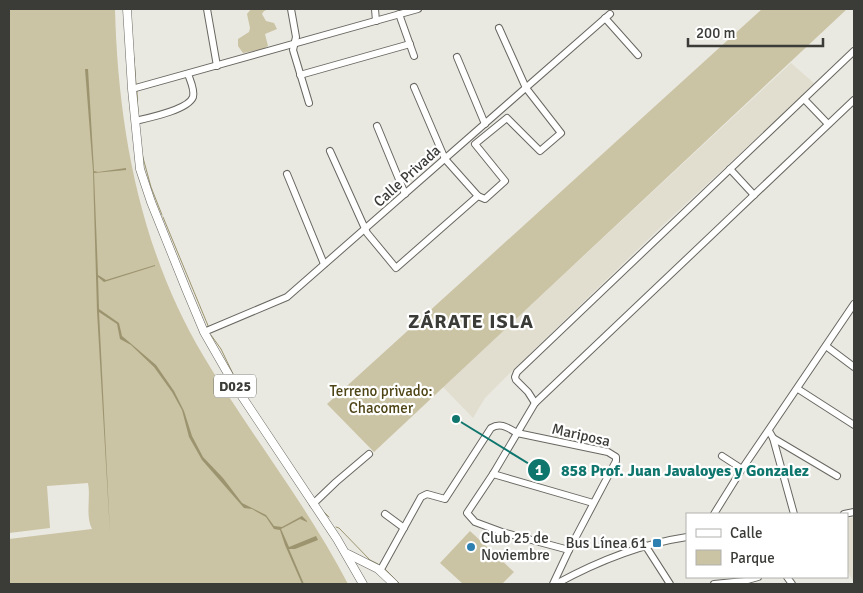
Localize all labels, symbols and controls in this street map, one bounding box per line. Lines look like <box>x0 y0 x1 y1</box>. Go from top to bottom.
scale bar <box>688 15 823 47</box>
text: 200 m <box>696 24 736 42</box>
street label: Calle Privada <box>370 141 444 211</box>
district label: ZÁRATE ISLA <box>408 309 534 334</box>
road number: D025 <box>214 374 256 398</box>
park label: Terreno privado: Chacomer <box>330 382 432 417</box>
street label: Mariposa <box>550 420 612 450</box>
callout: 858 Prof. Juan Javaloyes y Gonzalez <box>526 455 819 486</box>
text: 1 <box>535 461 543 479</box>
text: 858 Prof. Juan Javaloyes y Gonzalez <box>561 461 809 481</box>
legend <box>686 513 848 578</box>
text: Calle <box>730 524 763 542</box>
place label: Club 25 de Noviembre <box>481 529 550 564</box>
place label: Bus Línea 61 <box>565 534 647 552</box>
marker: Bus Línea 61 <box>651 537 663 549</box>
marker: Club 25 de Noviembre <box>465 541 477 553</box>
text: Parque <box>730 549 775 567</box>

